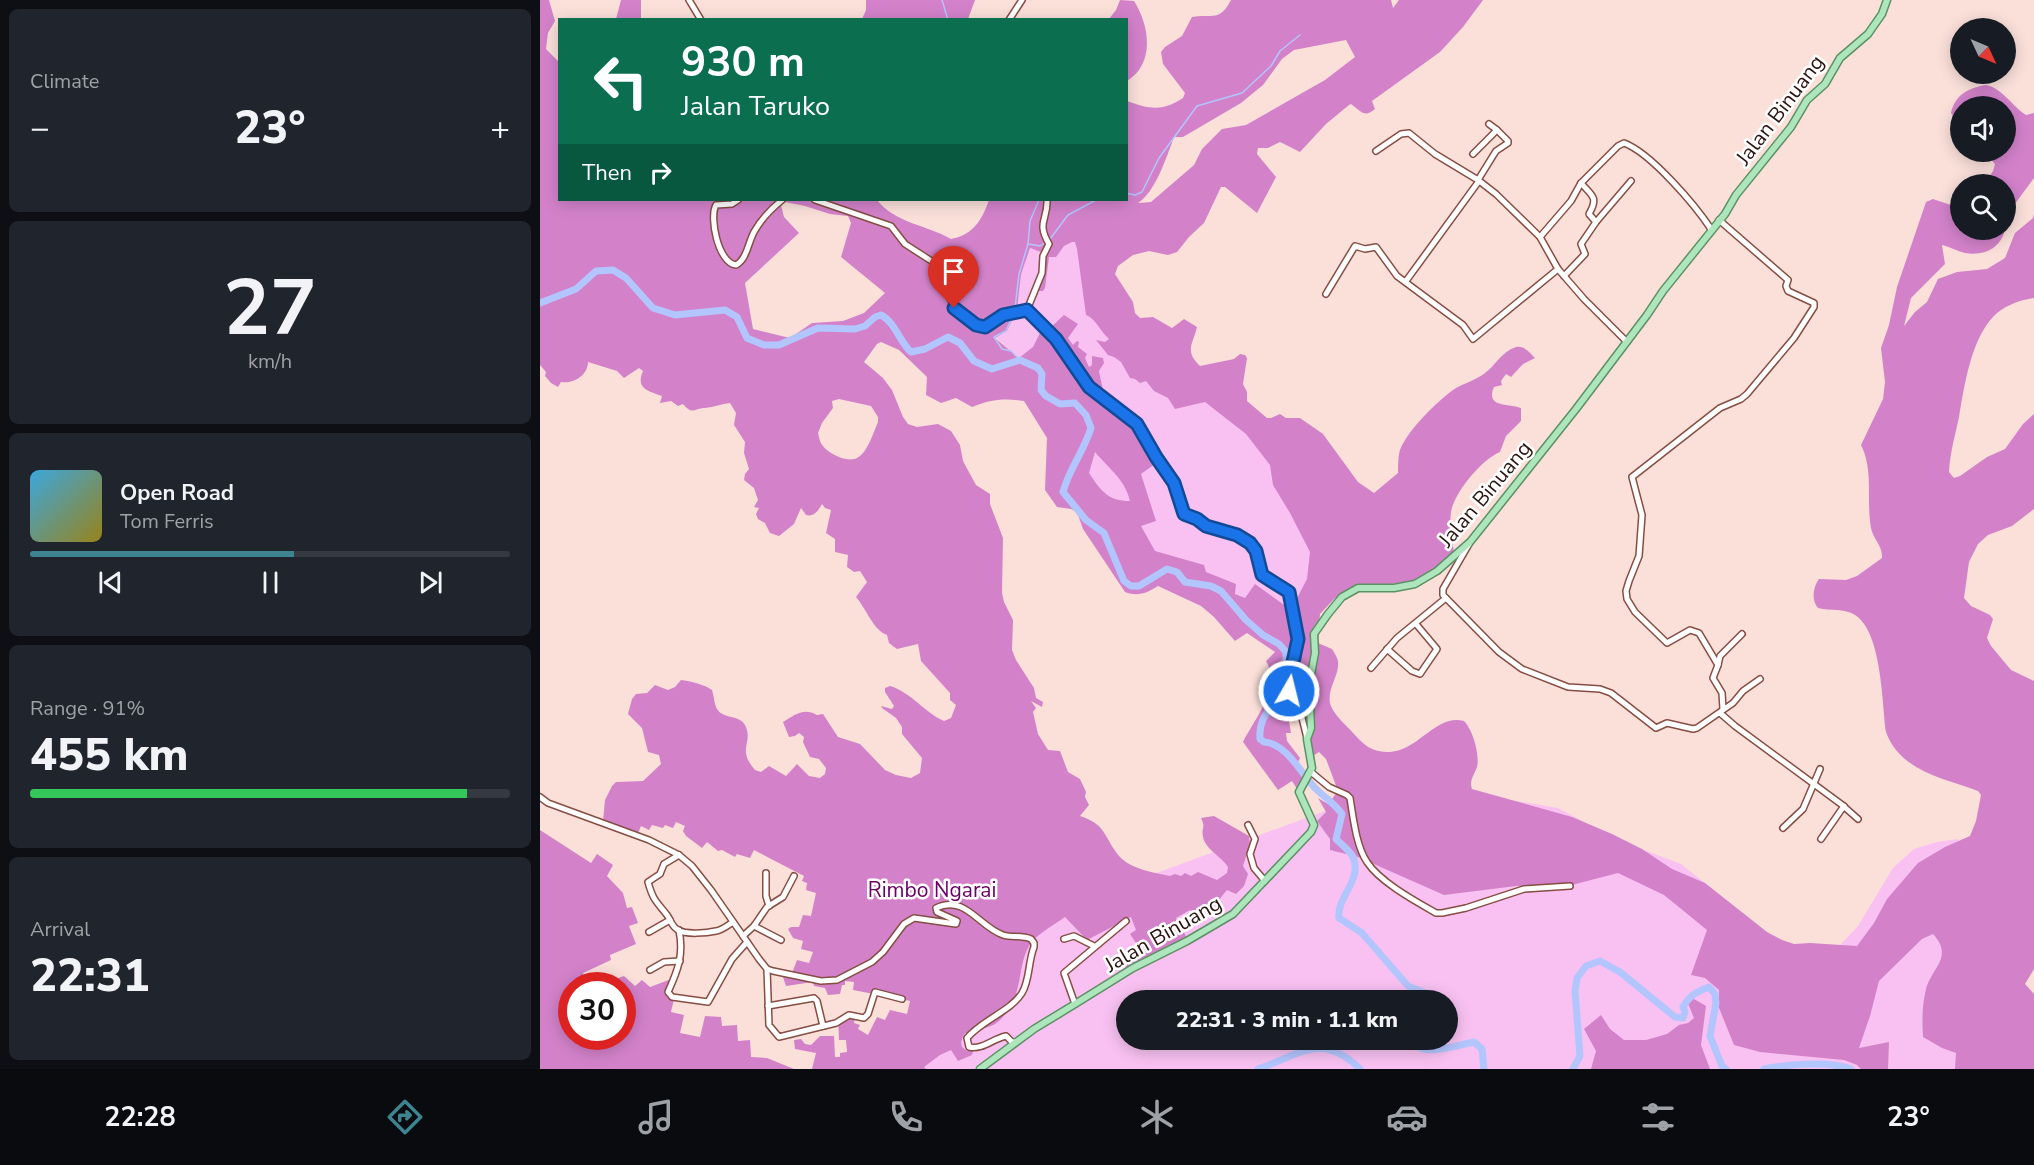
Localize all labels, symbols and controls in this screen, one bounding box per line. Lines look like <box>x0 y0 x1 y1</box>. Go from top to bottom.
north arrow <box>1950 18 2016 84</box>
map controls <box>1950 18 2016 240</box>
text: 930 m <box>681 34 805 91</box>
icon: left <box>582 42 660 120</box>
street label: Jalan Binuang <box>1729 49 1831 171</box>
text: Climate <box>30 68 99 95</box>
text: Jalan Taruko <box>681 88 830 125</box>
button: sound <box>1950 96 2016 162</box>
text: 23° <box>234 98 306 159</box>
text: − <box>30 106 50 151</box>
text: + <box>490 106 510 151</box>
icon: right <box>644 156 677 189</box>
text: Then <box>582 158 632 188</box>
button: search <box>1950 174 2016 240</box>
pin <box>928 246 979 308</box>
text: 27 <box>223 255 317 362</box>
icon: arrive <box>937 255 970 288</box>
text: km/h <box>248 348 292 375</box>
street label: Jalan Binuang <box>1432 435 1538 554</box>
text: Open Road <box>120 478 234 508</box>
text: Tom Ferris <box>120 508 214 535</box>
icon: previous <box>94 566 127 599</box>
icon: pause <box>254 566 287 599</box>
icon: next <box>414 566 447 599</box>
position arrow <box>1257 659 1321 723</box>
text: Range · 91% <box>30 695 145 722</box>
text: 455 km <box>30 725 189 786</box>
park label: Rimbo Ngarai <box>868 876 996 904</box>
street label: Jalan Binuang <box>1099 889 1227 979</box>
text: Arrival <box>30 916 90 943</box>
text: 22:31 <box>30 946 150 1007</box>
speed limit sign: 30 <box>558 972 636 1050</box>
text: 22:31 · 3 min · 1.1 km <box>1176 1005 1398 1035</box>
icon: directions <box>384 1096 426 1138</box>
icon: music <box>635 1096 677 1138</box>
icon: phone <box>885 1096 927 1138</box>
icon: climate <box>1136 1096 1178 1138</box>
icon: car <box>1386 1096 1428 1138</box>
icon: filters <box>1637 1096 1679 1138</box>
text: 22:28 <box>104 1099 176 1136</box>
text: 23° <box>1887 1099 1930 1136</box>

